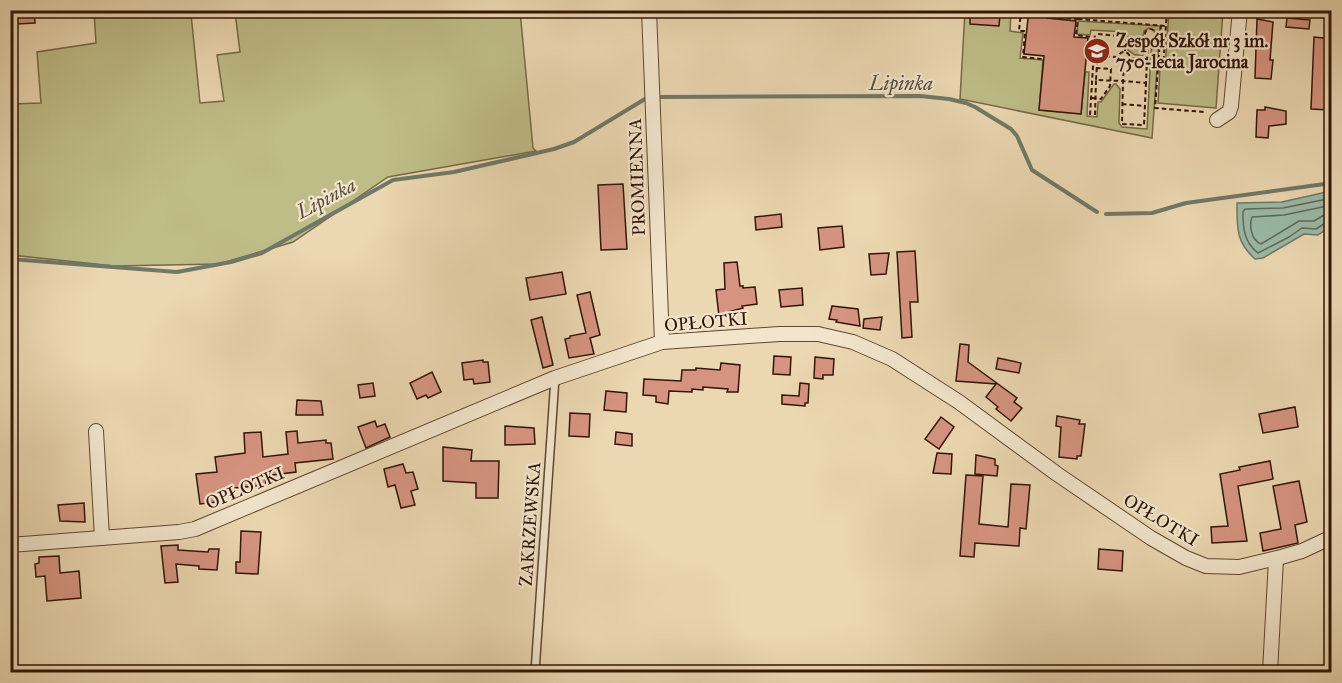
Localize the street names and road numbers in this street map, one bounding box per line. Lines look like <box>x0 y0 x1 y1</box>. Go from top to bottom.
street label: PROMIENNA <box>624 118 650 236</box>
street label: OPŁOTKI <box>663 307 749 337</box>
street label: OPŁOTKI <box>202 461 288 514</box>
street label: ZAKRZEWSKA <box>515 461 545 587</box>
street label: OPŁOTKI <box>1119 489 1203 551</box>

